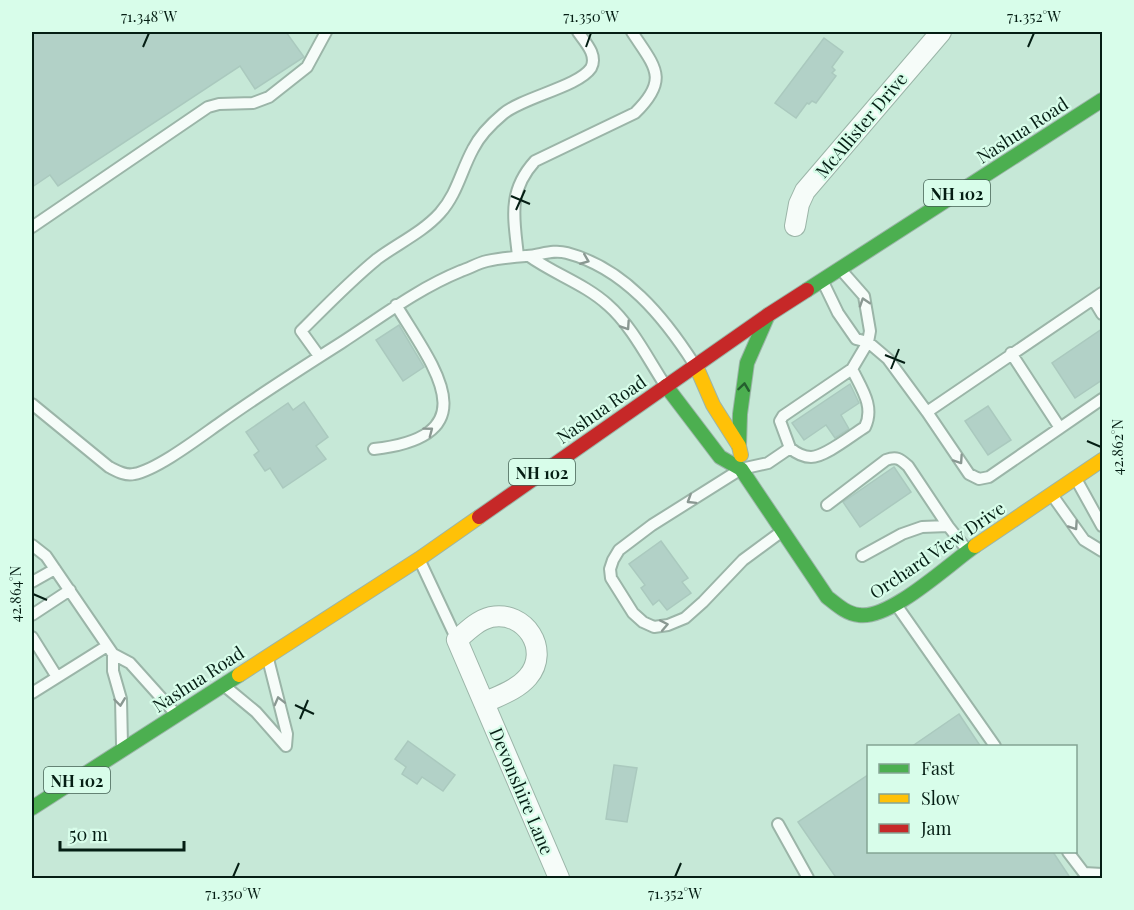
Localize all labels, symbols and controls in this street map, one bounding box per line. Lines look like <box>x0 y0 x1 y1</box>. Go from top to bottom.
text: 71.348°W <box>121 6 177 26</box>
text: 71.350°W <box>563 6 619 26</box>
text: 71.352°W <box>1007 6 1061 26</box>
street label: McAllister Drive <box>810 67 912 183</box>
street label: Nashua Road <box>972 91 1073 169</box>
road number: NH 102 <box>924 180 990 206</box>
one-way arrow <box>579 253 590 265</box>
one-way arrow <box>858 297 871 307</box>
one-way arrow <box>619 319 630 330</box>
street label: Nashua Road <box>551 369 651 449</box>
one-way arrow <box>737 383 749 392</box>
text: 42.862°N <box>1107 418 1127 475</box>
one-way arrow <box>422 427 433 438</box>
one-way arrow <box>952 454 964 464</box>
road number: NH 102 <box>509 459 575 485</box>
one-way arrow <box>687 493 697 505</box>
street label: Orchard View Drive <box>865 496 1009 604</box>
one-way arrow <box>1067 520 1079 530</box>
text: 42.864°N <box>5 565 25 622</box>
one-way arrow <box>659 619 669 632</box>
street label: Nashua Road <box>148 640 249 718</box>
one-way arrow <box>273 696 286 706</box>
one-way arrow <box>113 697 126 706</box>
street label: Devonshire Lane <box>484 724 560 858</box>
legend <box>867 745 1077 853</box>
text: Fast <box>921 756 955 780</box>
road number: NH 102 <box>44 767 110 793</box>
text: Slow <box>921 786 959 810</box>
scale bar <box>60 814 184 852</box>
text: Jam <box>920 816 951 840</box>
text: 50 m <box>69 822 108 846</box>
text: 71.350°W <box>205 883 261 903</box>
text: 71.352°W <box>648 883 702 903</box>

